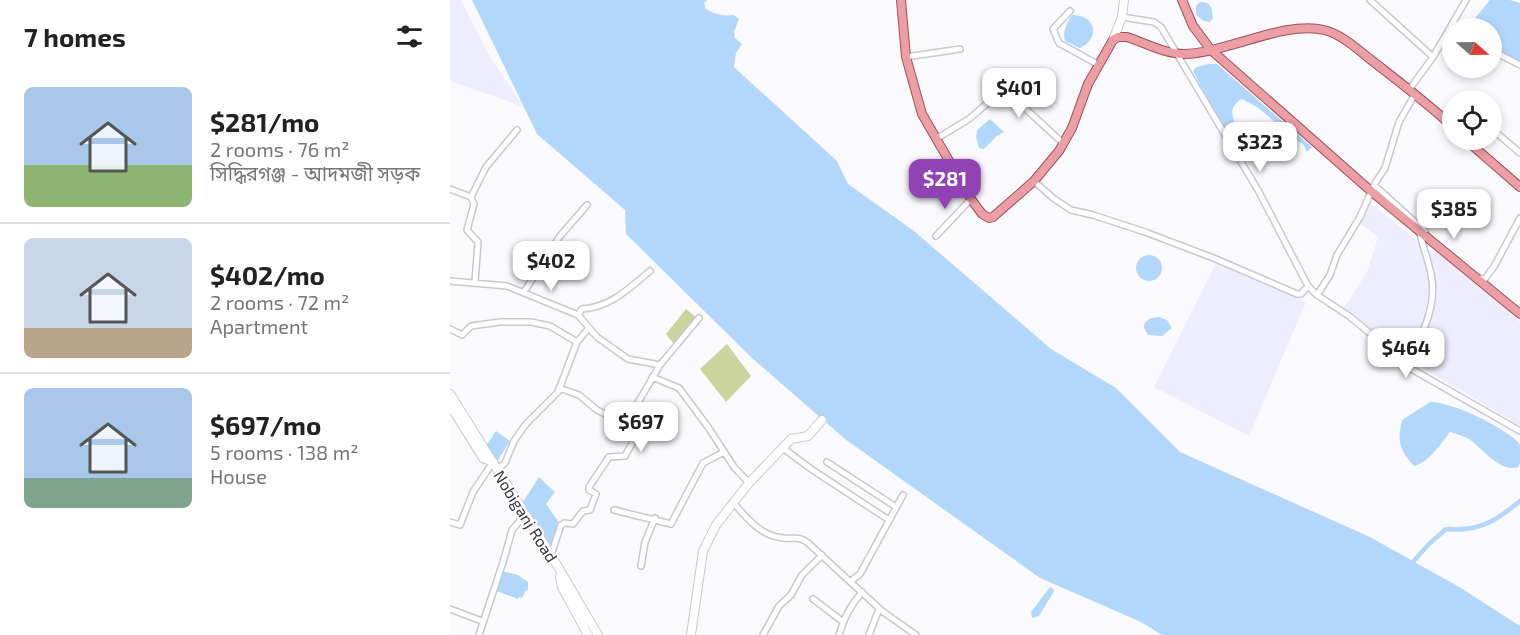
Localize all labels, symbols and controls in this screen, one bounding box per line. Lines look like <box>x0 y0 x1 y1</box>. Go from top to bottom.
north arrow <box>1442 18 1502 78</box>
map controls <box>1442 18 1502 150</box>
icon: filters <box>393 20 426 53</box>
text: 7 homes <box>24 21 126 52</box>
pin: $401 <box>983 68 1055 119</box>
text: $401 <box>996 75 1042 99</box>
button: locate <box>1442 90 1502 150</box>
text: $281/mo <box>210 106 319 137</box>
icon: home <box>72 111 144 183</box>
pin: $323 <box>1224 122 1296 173</box>
text: $323 <box>1237 129 1283 153</box>
text: 2 rooms · 76 m² <box>210 137 349 161</box>
pin: $281 <box>909 159 981 210</box>
text: সিদ্ধিরগঞ্জ - আদমজী সড়ক <box>210 161 420 185</box>
text: $281 <box>923 166 967 190</box>
pin: $385 <box>1418 189 1490 240</box>
text: $385 <box>1431 196 1477 220</box>
pin: $402 <box>515 241 587 292</box>
text: $402 <box>527 248 575 272</box>
text: $402/mo <box>210 259 325 290</box>
icon: home <box>72 262 144 334</box>
text: 2 rooms · 72 m² <box>210 290 349 314</box>
text: Apartment <box>210 314 308 338</box>
pin: $464 <box>1370 328 1442 379</box>
text: $464 <box>1382 335 1430 359</box>
pin: $697 <box>605 402 677 453</box>
text: $697/mo <box>210 409 321 440</box>
text: $697 <box>618 409 664 433</box>
icon: home <box>72 412 144 484</box>
text: 5 rooms · 138 m² <box>210 440 358 464</box>
text: House <box>210 464 267 488</box>
street label: Nobiganj Road <box>489 467 562 566</box>

